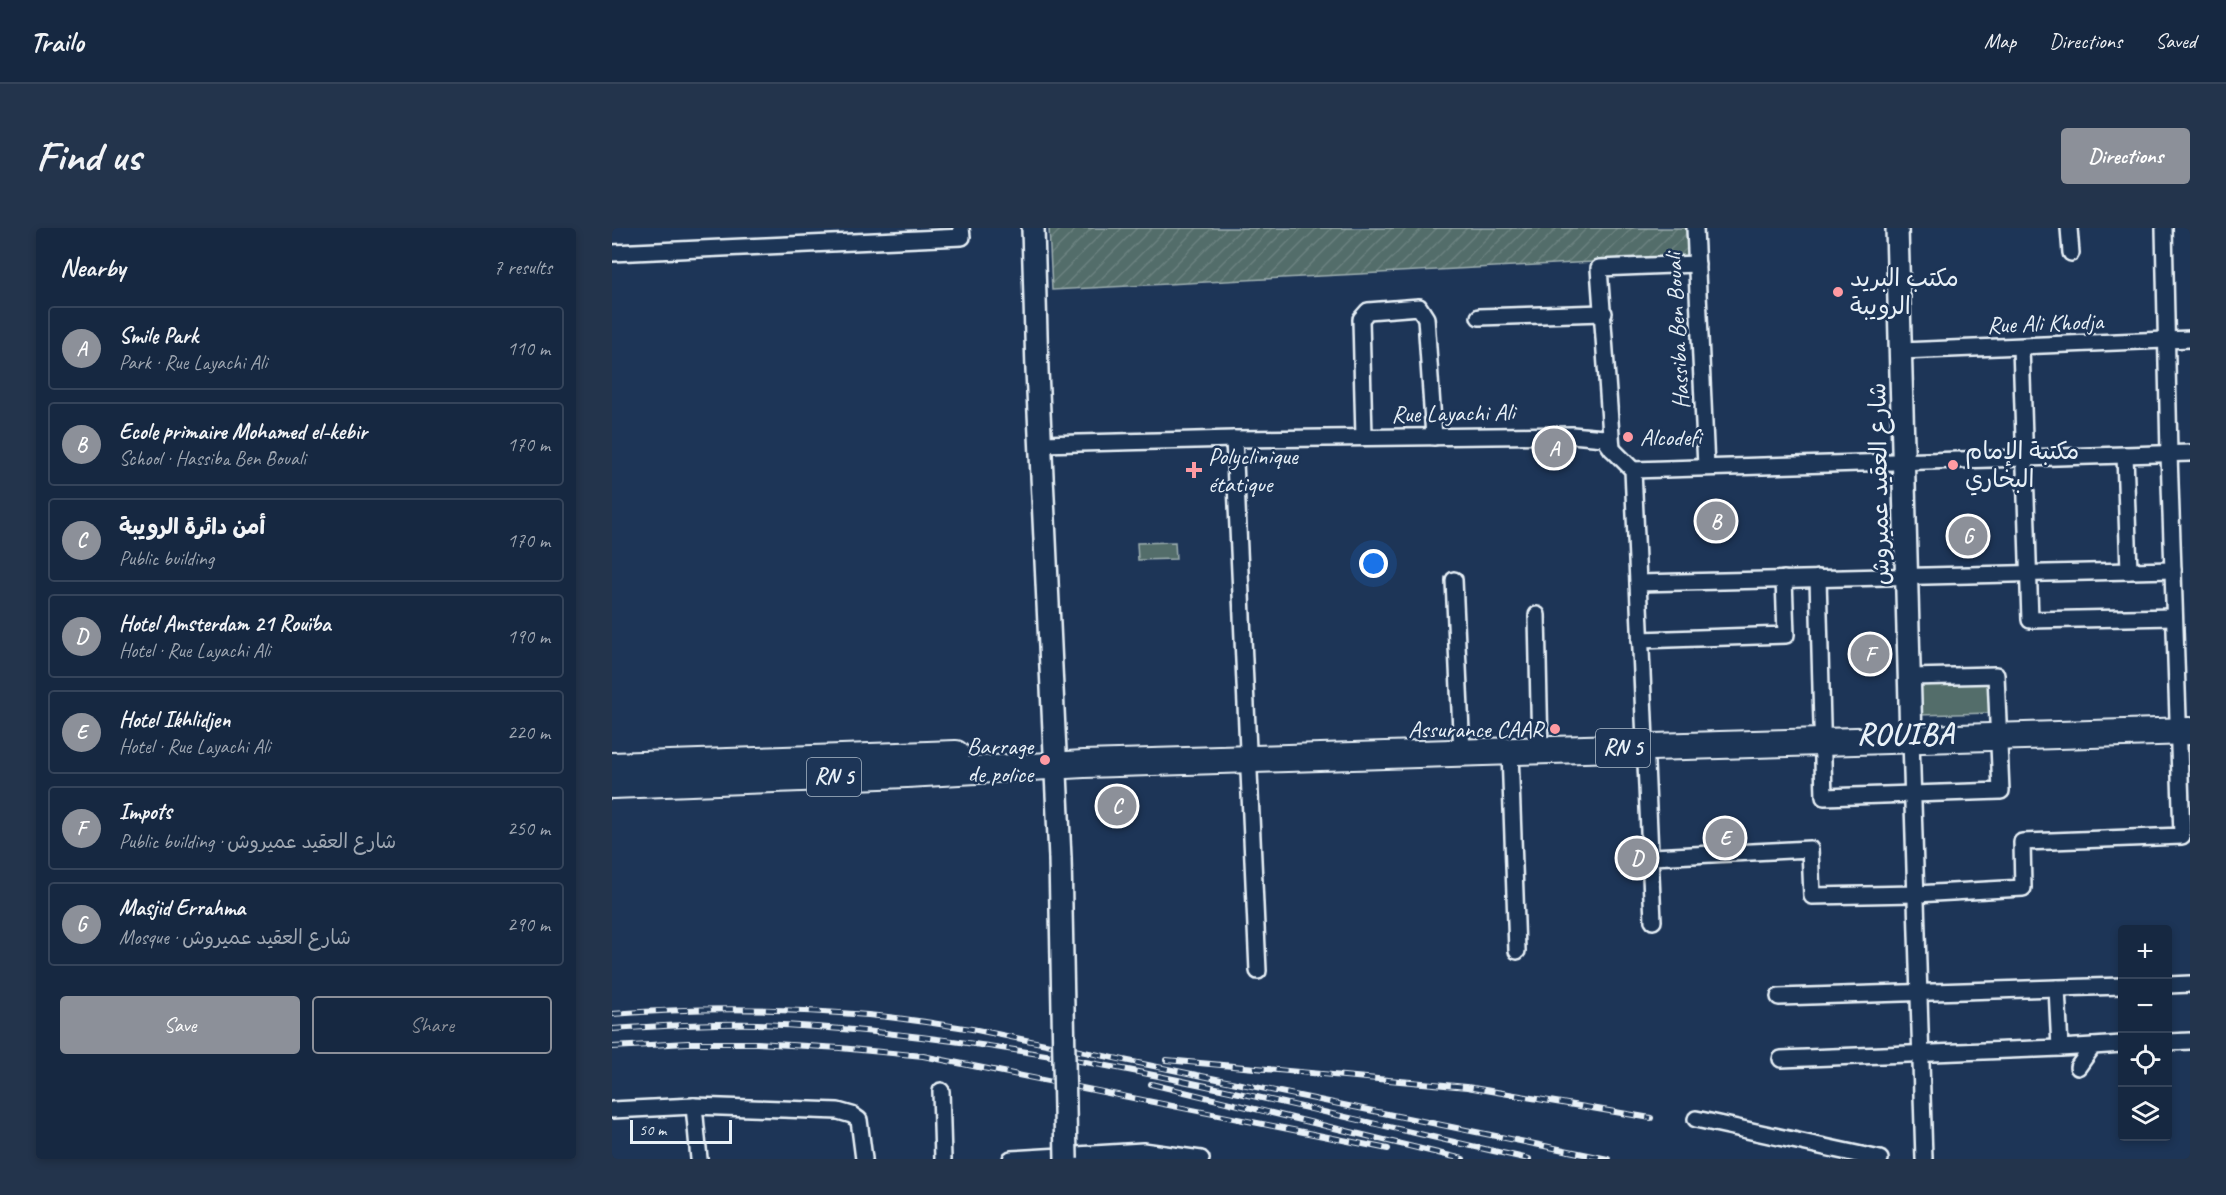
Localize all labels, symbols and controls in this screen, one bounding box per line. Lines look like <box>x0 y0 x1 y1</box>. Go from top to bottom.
text: Trailo <box>30 24 84 59</box>
text: Map <box>1984 28 2016 54</box>
text: Directions <box>2049 28 2122 54</box>
text: Saved <box>2155 28 2196 54</box>
button: Directions <box>2061 128 2190 184</box>
text: Find us <box>36 130 141 183</box>
street label: Hassiba Ben Bouali <box>1658 250 1696 410</box>
text: Nearby <box>60 251 125 284</box>
text: 7 results <box>493 255 552 280</box>
place label: مكتب البريد الرويبة <box>1850 263 1959 321</box>
marker: مكتب البريد الرويبة <box>1831 285 1845 299</box>
street label: Rue Ali Khodja <box>1986 306 2105 340</box>
text: Smile Park <box>119 322 198 350</box>
text: A <box>76 336 87 361</box>
text: 110 m <box>507 336 550 361</box>
text: Park · Rue Layachi Ali <box>119 350 267 375</box>
street label: شارع العقيد عميروش <box>1862 382 1898 586</box>
street label: Rue Layachi Ali <box>1391 397 1518 429</box>
text: Ecole primaire Mohamed el-kebir <box>119 418 367 446</box>
place label: Alcodefi <box>1640 422 1704 452</box>
pin: A <box>1534 426 1574 470</box>
marker: Alcodefi <box>1621 430 1635 444</box>
text: B <box>76 432 87 457</box>
text: 170 m <box>507 432 550 457</box>
place label: مكتبة الإمام البخاري <box>1965 436 2079 496</box>
place label: Polyclinique étatique <box>1208 441 1300 499</box>
text: School · Hassiba Ben Bouali <box>119 446 306 471</box>
marker: مكتبة الإمام البخاري <box>1946 458 1960 472</box>
marker: Polyclinique étatique <box>1185 461 1203 479</box>
pin: B <box>1696 498 1736 544</box>
text: أمن دائرة الرويبة <box>119 513 265 541</box>
pin: G <box>1948 514 1988 558</box>
text: C <box>77 528 86 553</box>
text: 170 m <box>507 528 550 553</box>
text: Public building <box>119 546 214 571</box>
your location <box>1359 549 1388 578</box>
text: Hotel Amsterdam 21 Rouïba <box>119 610 331 638</box>
text: D <box>76 624 87 649</box>
text: 190 m <box>507 624 550 649</box>
pin: F <box>1850 632 1890 676</box>
text: Hotel · Rue Layachi Ali <box>119 638 270 663</box>
text: Hotel Ikhlidjen <box>119 706 230 734</box>
place label: Assurance CAAR <box>1408 714 1545 744</box>
district label: ROUIBA <box>1857 715 1956 753</box>
text: E <box>76 720 87 745</box>
text: 220 m <box>507 720 550 745</box>
marker: Assurance CAAR <box>1548 722 1562 736</box>
road number: RN 5 <box>1596 729 1650 767</box>
place label: Barrage de police <box>967 731 1035 789</box>
text: Hotel · Rue Layachi Ali <box>119 734 270 759</box>
marker: Barrage de police <box>1038 753 1052 767</box>
road number: RN 5 <box>807 758 861 796</box>
pin: C <box>1098 784 1136 828</box>
text: Impots <box>119 798 172 826</box>
text: F <box>77 816 86 841</box>
text: 250 m <box>507 816 550 841</box>
pin: E <box>1706 816 1744 860</box>
text: Public building · شارع العقيد عميروش <box>119 829 396 854</box>
pin: D <box>1618 836 1656 880</box>
text: Masjid Errahma <box>119 894 245 922</box>
text: G <box>77 912 86 937</box>
text: 290 m <box>507 912 550 937</box>
text: Mosque · شارع العقيد عميروش <box>119 925 351 950</box>
map controls <box>2118 925 2172 1141</box>
button: + <box>2118 925 2172 979</box>
button: − <box>2118 979 2172 1033</box>
button: Save <box>60 996 300 1054</box>
button: Share <box>312 996 552 1054</box>
button: locate <box>2118 1033 2172 1087</box>
button: layers <box>2118 1087 2172 1141</box>
scale bar <box>630 1117 732 1144</box>
text: 50 m <box>639 1120 666 1140</box>

